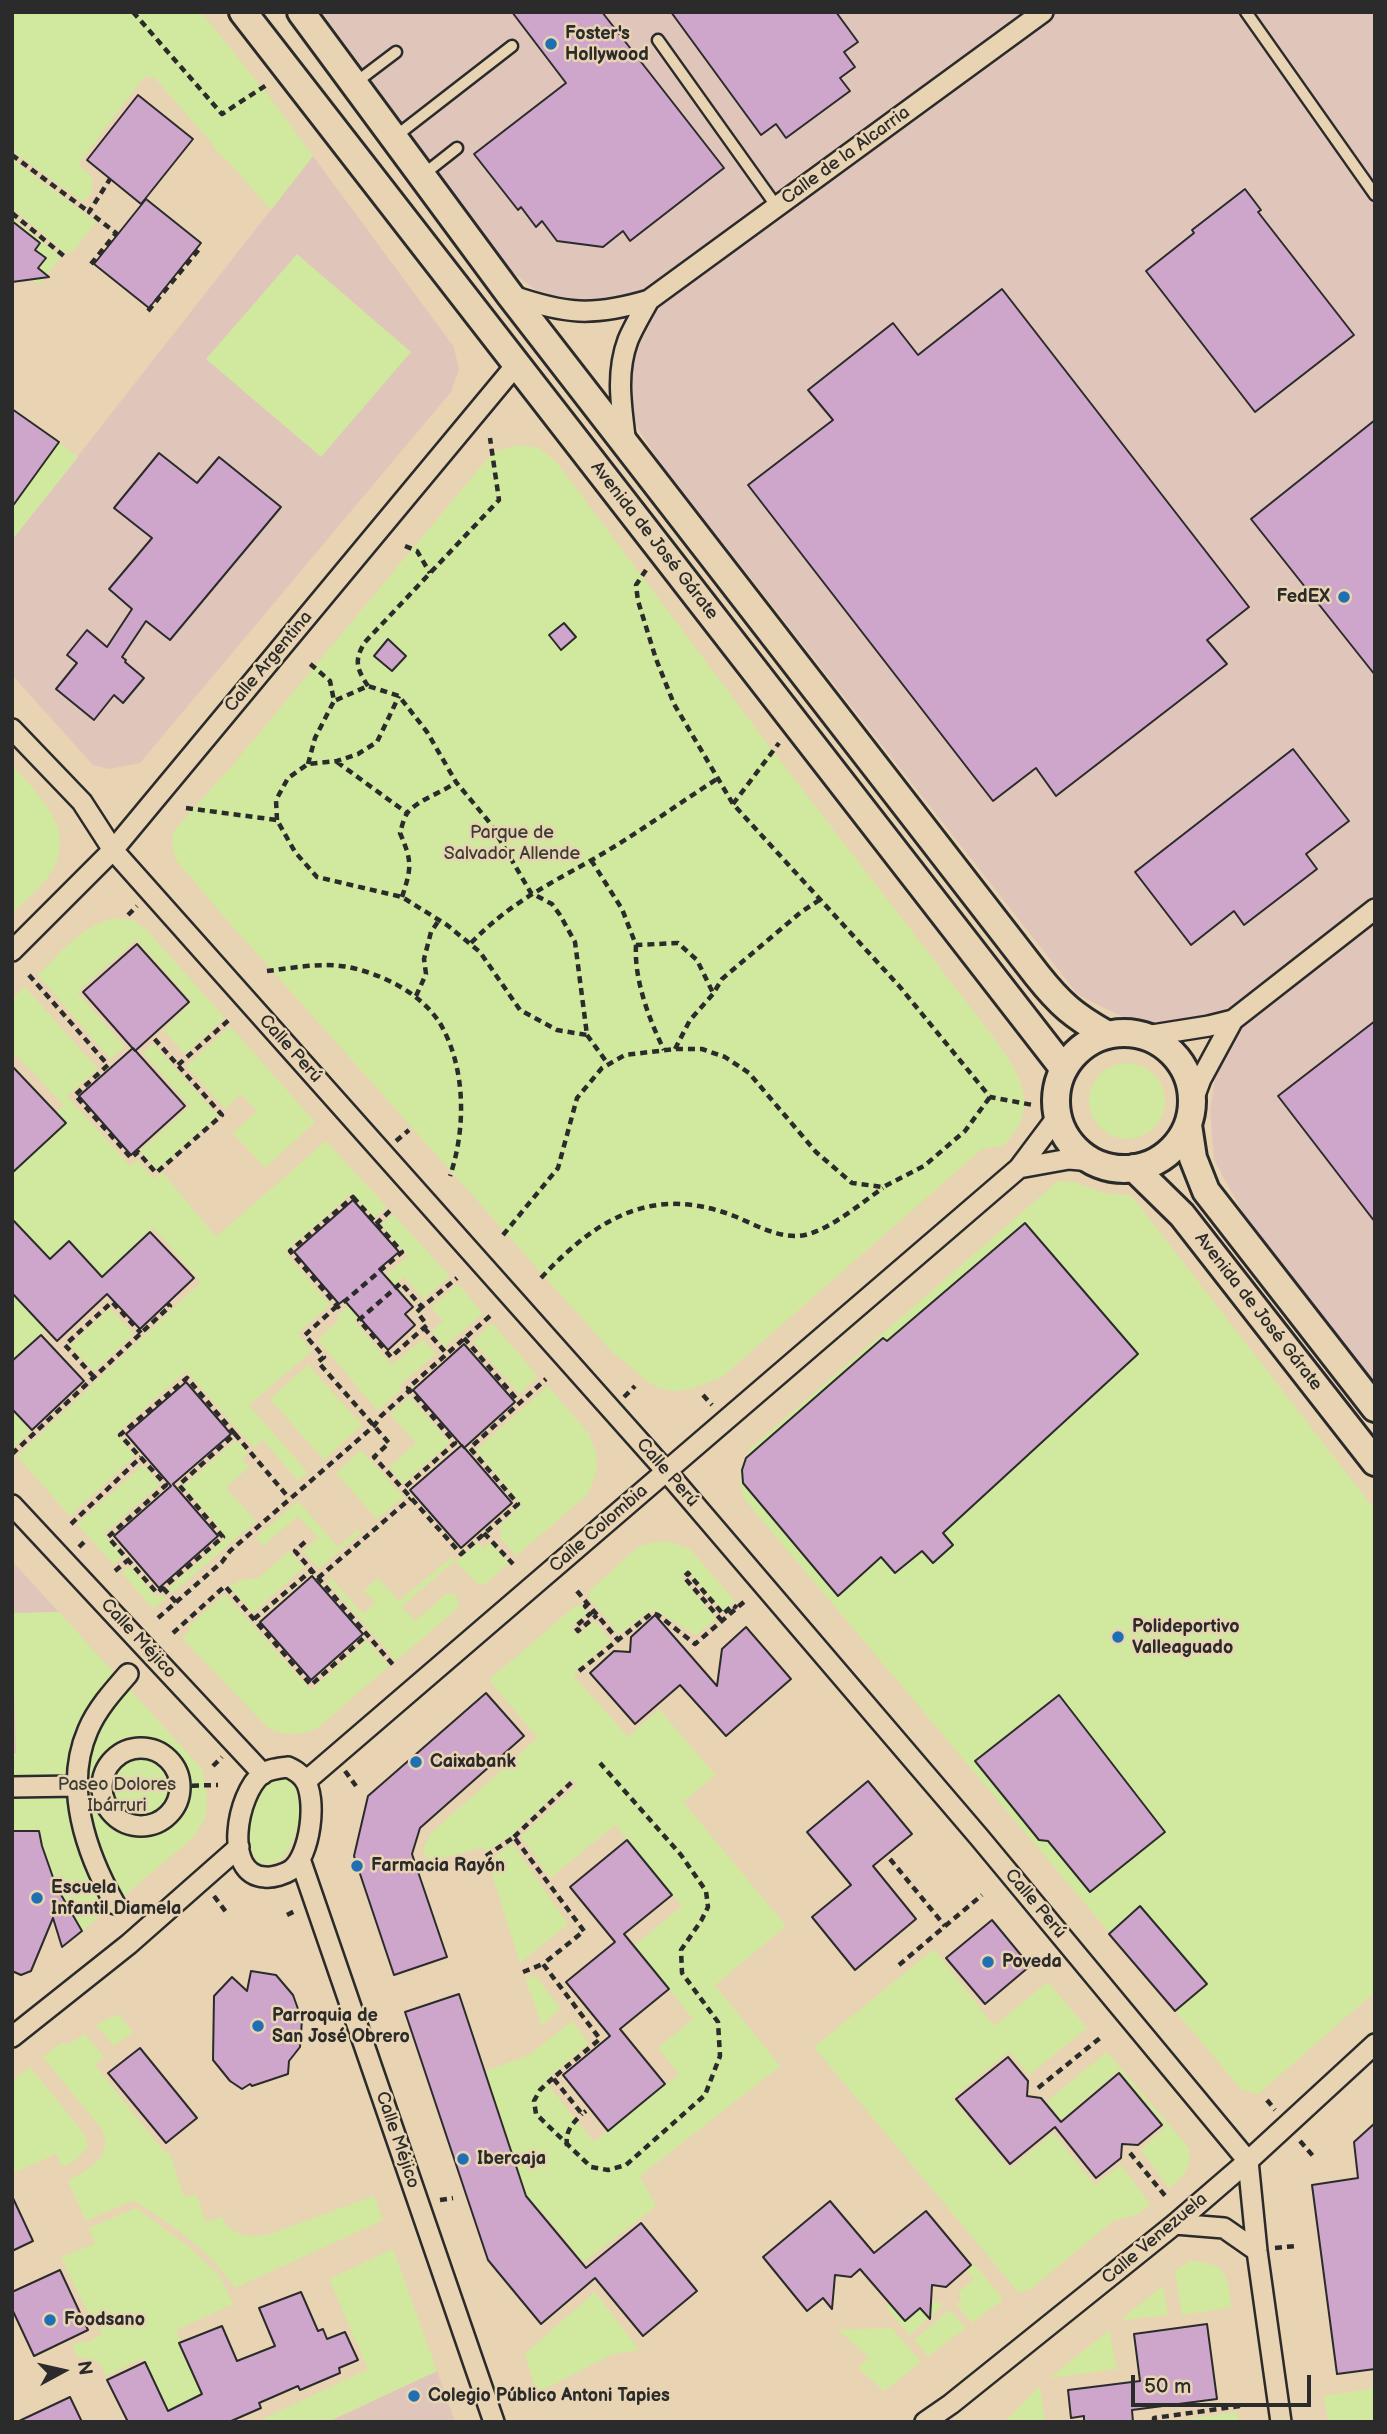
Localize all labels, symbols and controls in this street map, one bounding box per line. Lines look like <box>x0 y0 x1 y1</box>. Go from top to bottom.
place label: Foster's Hollywood <box>565 23 649 66</box>
marker: Foster's Hollywood <box>543 36 559 52</box>
street label: Calle de la Alcarria <box>778 102 914 210</box>
street label: Avenida de José Gárate <box>586 458 722 624</box>
place label: FedEX <box>1276 586 1330 608</box>
marker: FedEX <box>1336 589 1352 605</box>
street label: Calle Argentina <box>221 607 317 717</box>
park label: Parque de Salvador Allende <box>444 822 580 864</box>
street label: Calle Perú <box>254 1011 326 1087</box>
street label: Avenida de José Gárate <box>1190 1229 1326 1395</box>
street label: Calle Perú <box>631 1434 703 1512</box>
street label: Calle Colombia <box>545 1480 653 1578</box>
street label: Calle Méjico <box>96 1595 180 1683</box>
place label: Polideportivo Valleaguado <box>1132 1616 1239 1658</box>
marker: Polideportivo Valleaguado <box>1110 1629 1126 1645</box>
place label: Caixabank <box>430 1751 516 1773</box>
marker: Caixabank <box>408 1754 424 1770</box>
park label: Paseo Dolores Ibárruri <box>58 1774 176 1816</box>
place label: Farmacia Rayón <box>371 1855 505 1877</box>
marker: Farmacia Rayón <box>349 1858 365 1874</box>
street label: Calle Perú <box>1000 1865 1070 1943</box>
place label: Escuela Infantil Diamela <box>51 1877 181 1920</box>
marker: Escuela Infantil Diamela <box>29 1890 45 1906</box>
place label: Poveda <box>1002 1951 1062 1973</box>
marker: Poveda <box>980 1954 996 1970</box>
place label: Parroquia de San José Obrero <box>272 2005 410 2048</box>
marker: Parroquia de San José Obrero <box>250 2018 266 2034</box>
street label: Calle Méjico <box>370 2089 424 2191</box>
place label: Ibercaja <box>477 2148 546 2170</box>
marker: Ibercaja <box>455 2151 471 2167</box>
street label: Calle Venezuela <box>1098 2189 1212 2289</box>
place label: Foodsano <box>64 2309 145 2331</box>
marker: Foodsano <box>42 2312 58 2328</box>
north arrow <box>28 2336 98 2406</box>
text: N <box>72 2359 97 2377</box>
scale bar <box>1135 2360 1315 2404</box>
text: 50 m <box>1144 2374 1191 2399</box>
place label: Colegio Público Antoni Tapies <box>428 2385 670 2407</box>
marker: Colegio Público Antoni Tapies <box>406 2388 422 2404</box>

